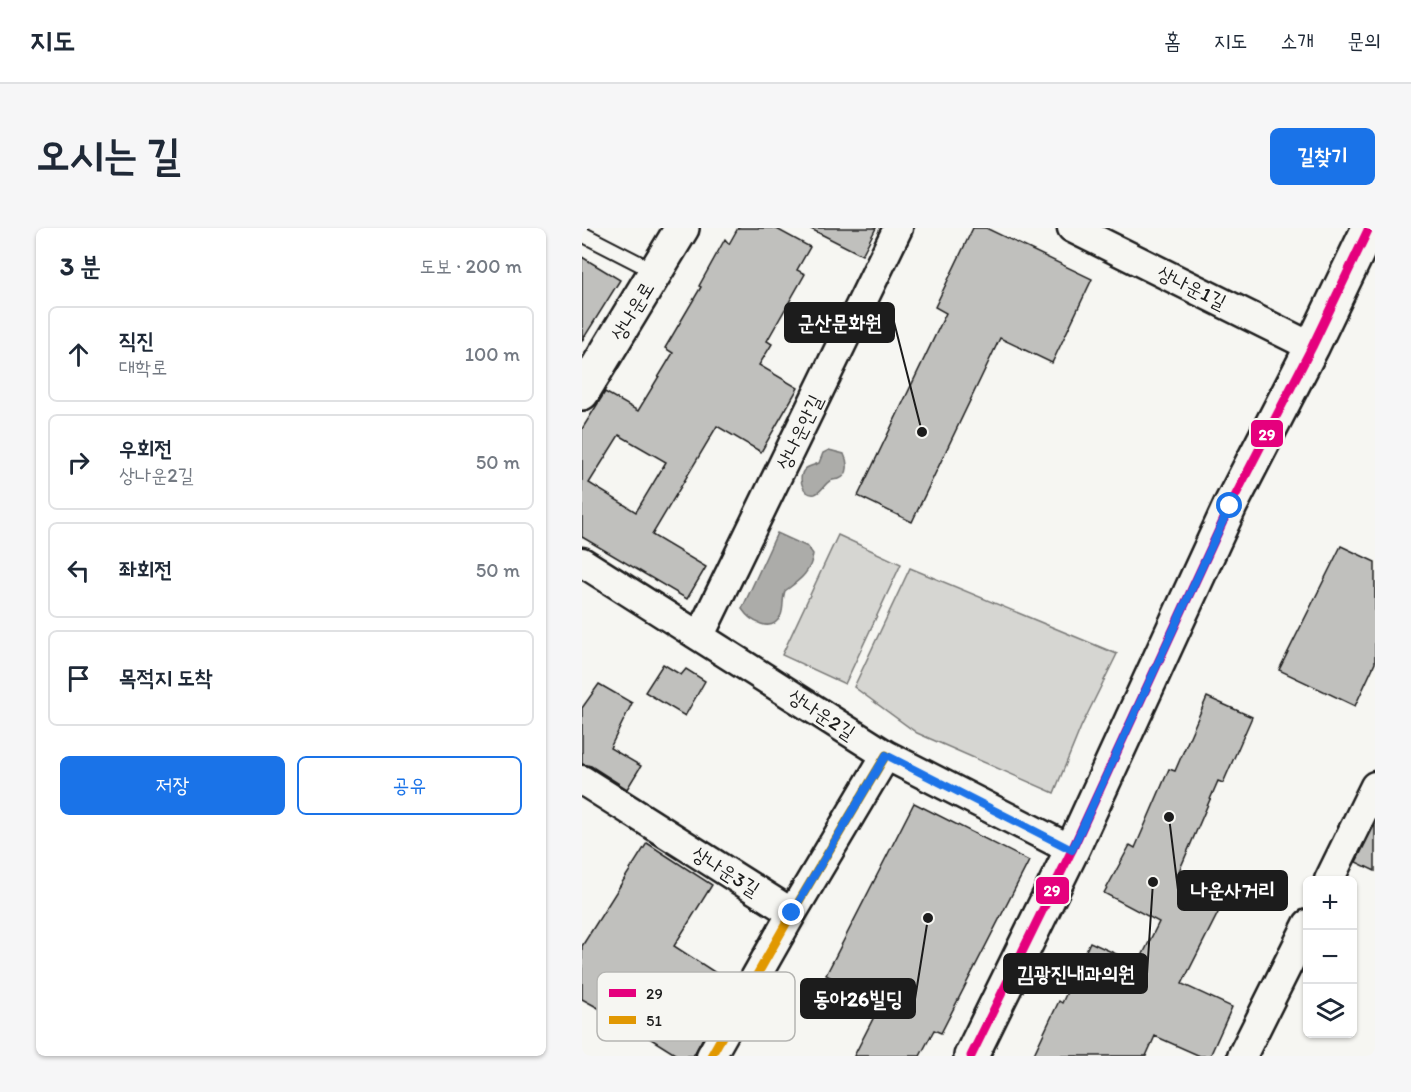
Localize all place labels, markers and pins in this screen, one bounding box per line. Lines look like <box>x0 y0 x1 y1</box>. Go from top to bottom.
callout: 군산문화원 <box>785 303 894 342</box>
callout: 나운사거리 <box>1178 871 1287 910</box>
callout: 김광진내과의원 <box>1004 954 1147 993</box>
callout: 동아26빌딩 <box>801 979 915 1018</box>

